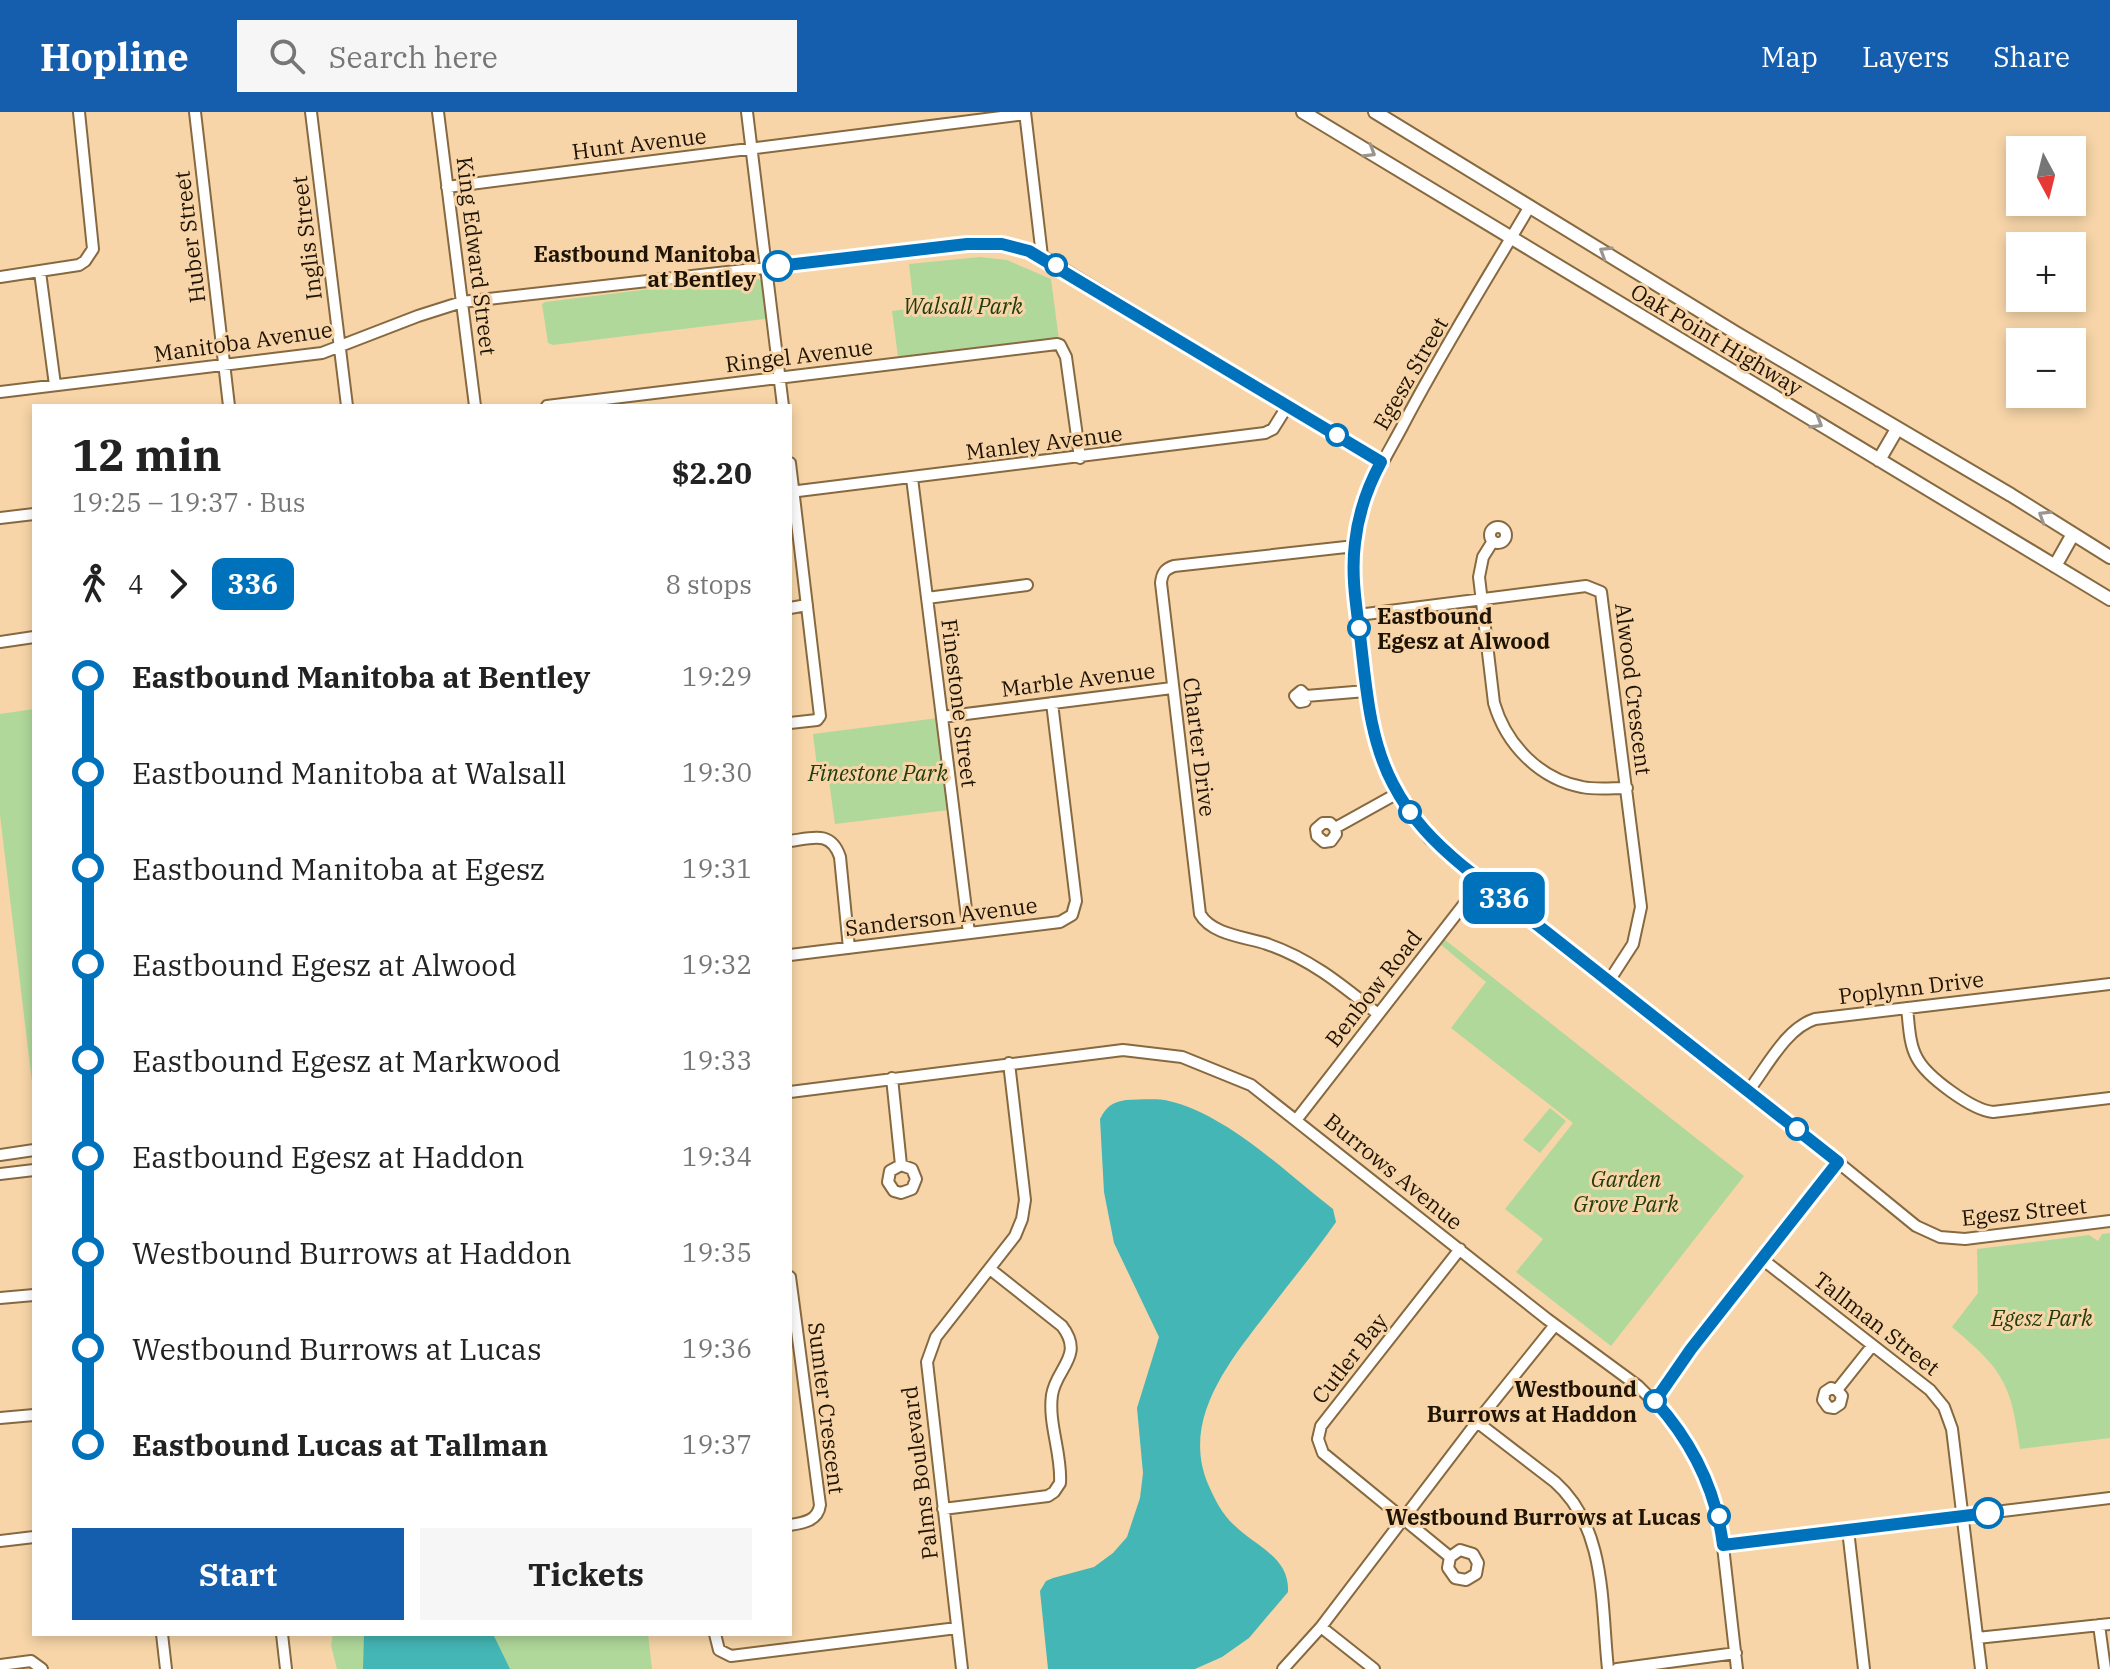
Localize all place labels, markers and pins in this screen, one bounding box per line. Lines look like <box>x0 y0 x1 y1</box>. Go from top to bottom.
place label: Eastbound Manitoba at Bentley <box>533 239 756 293</box>
marker: Eastbound Manitoba at Bentley <box>763 251 793 281</box>
unlabelled marker <box>1045 254 1067 276</box>
unlabelled marker <box>1326 424 1348 446</box>
place label: Eastbound Egesz at Alwood <box>1377 601 1550 655</box>
marker: Eastbound Egesz at Alwood <box>1348 617 1370 639</box>
unlabelled marker <box>1399 801 1421 823</box>
unlabelled marker <box>1786 1118 1808 1140</box>
place label: Westbound Burrows at Haddon <box>1427 1374 1637 1428</box>
marker: Westbound Burrows at Haddon <box>1644 1390 1666 1412</box>
unlabelled marker <box>1973 1498 2003 1528</box>
place label: Westbound Burrows at Lucas <box>1385 1502 1701 1531</box>
marker: Westbound Burrows at Lucas <box>1708 1505 1730 1527</box>

